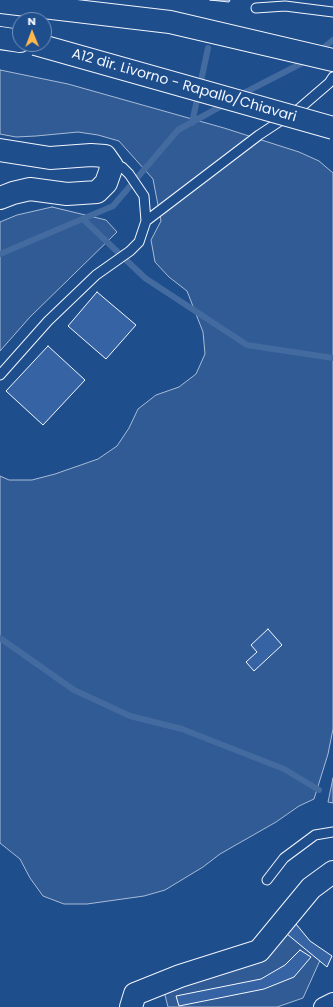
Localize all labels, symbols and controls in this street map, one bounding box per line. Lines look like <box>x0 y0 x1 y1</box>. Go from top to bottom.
north arrow <box>12 12 52 52</box>
text: N <box>28 13 36 29</box>
street label: A12 dir. Livorno - Rapallo/Chiavari <box>70 46 298 126</box>

